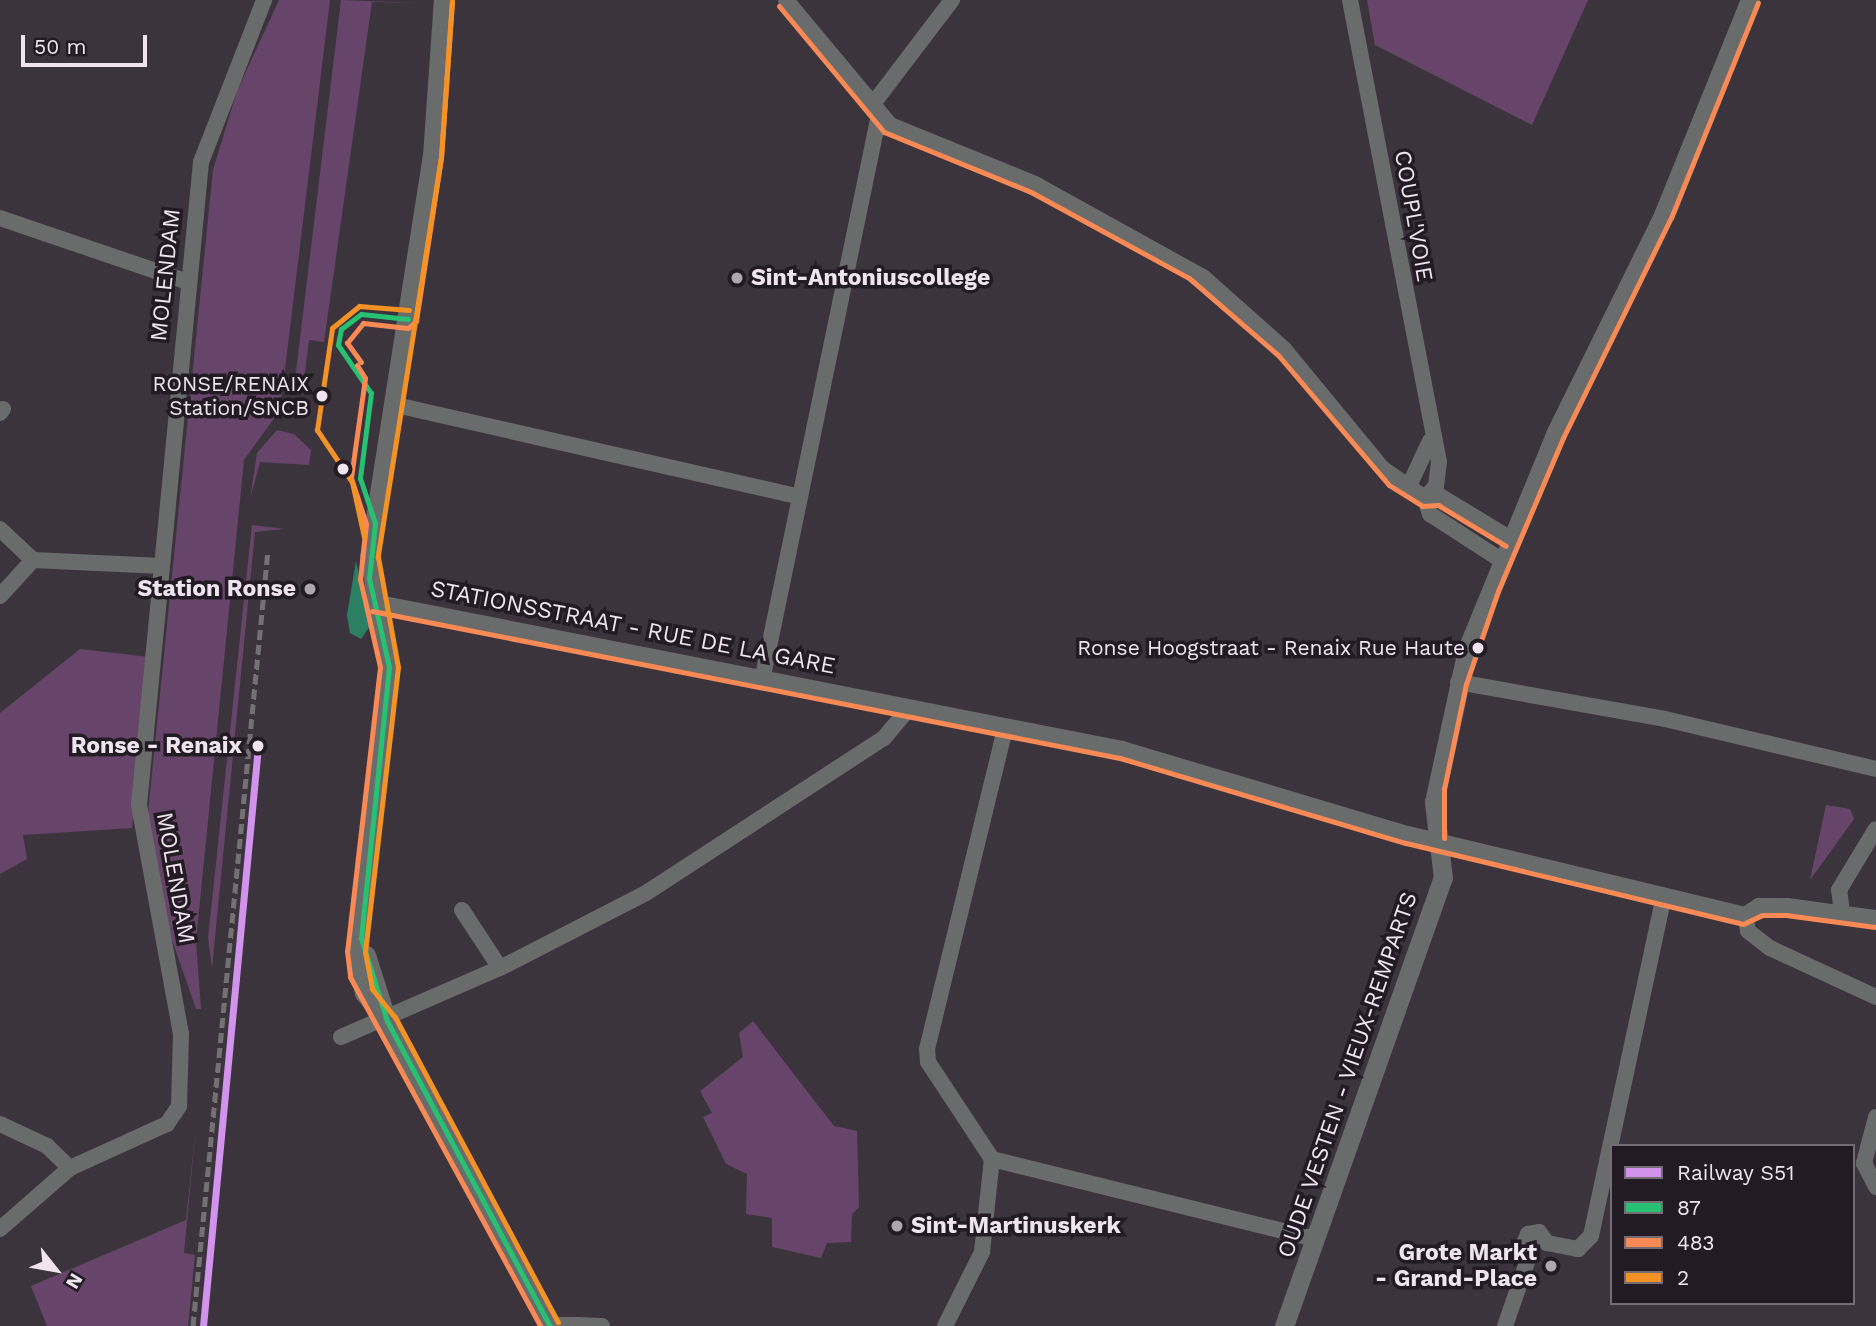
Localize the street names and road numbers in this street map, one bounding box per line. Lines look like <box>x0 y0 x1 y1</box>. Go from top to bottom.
street label: COUPL'VOIE <box>1388 148 1438 284</box>
street label: MOLENDAM <box>145 207 187 343</box>
street label: STATIONSSTRAAT - RUE DE LA GARE <box>428 575 838 681</box>
street label: MOLENDAM <box>150 810 200 946</box>
street label: OUDE VESTEN - VIEUX-REMPARTS <box>1272 888 1424 1262</box>

